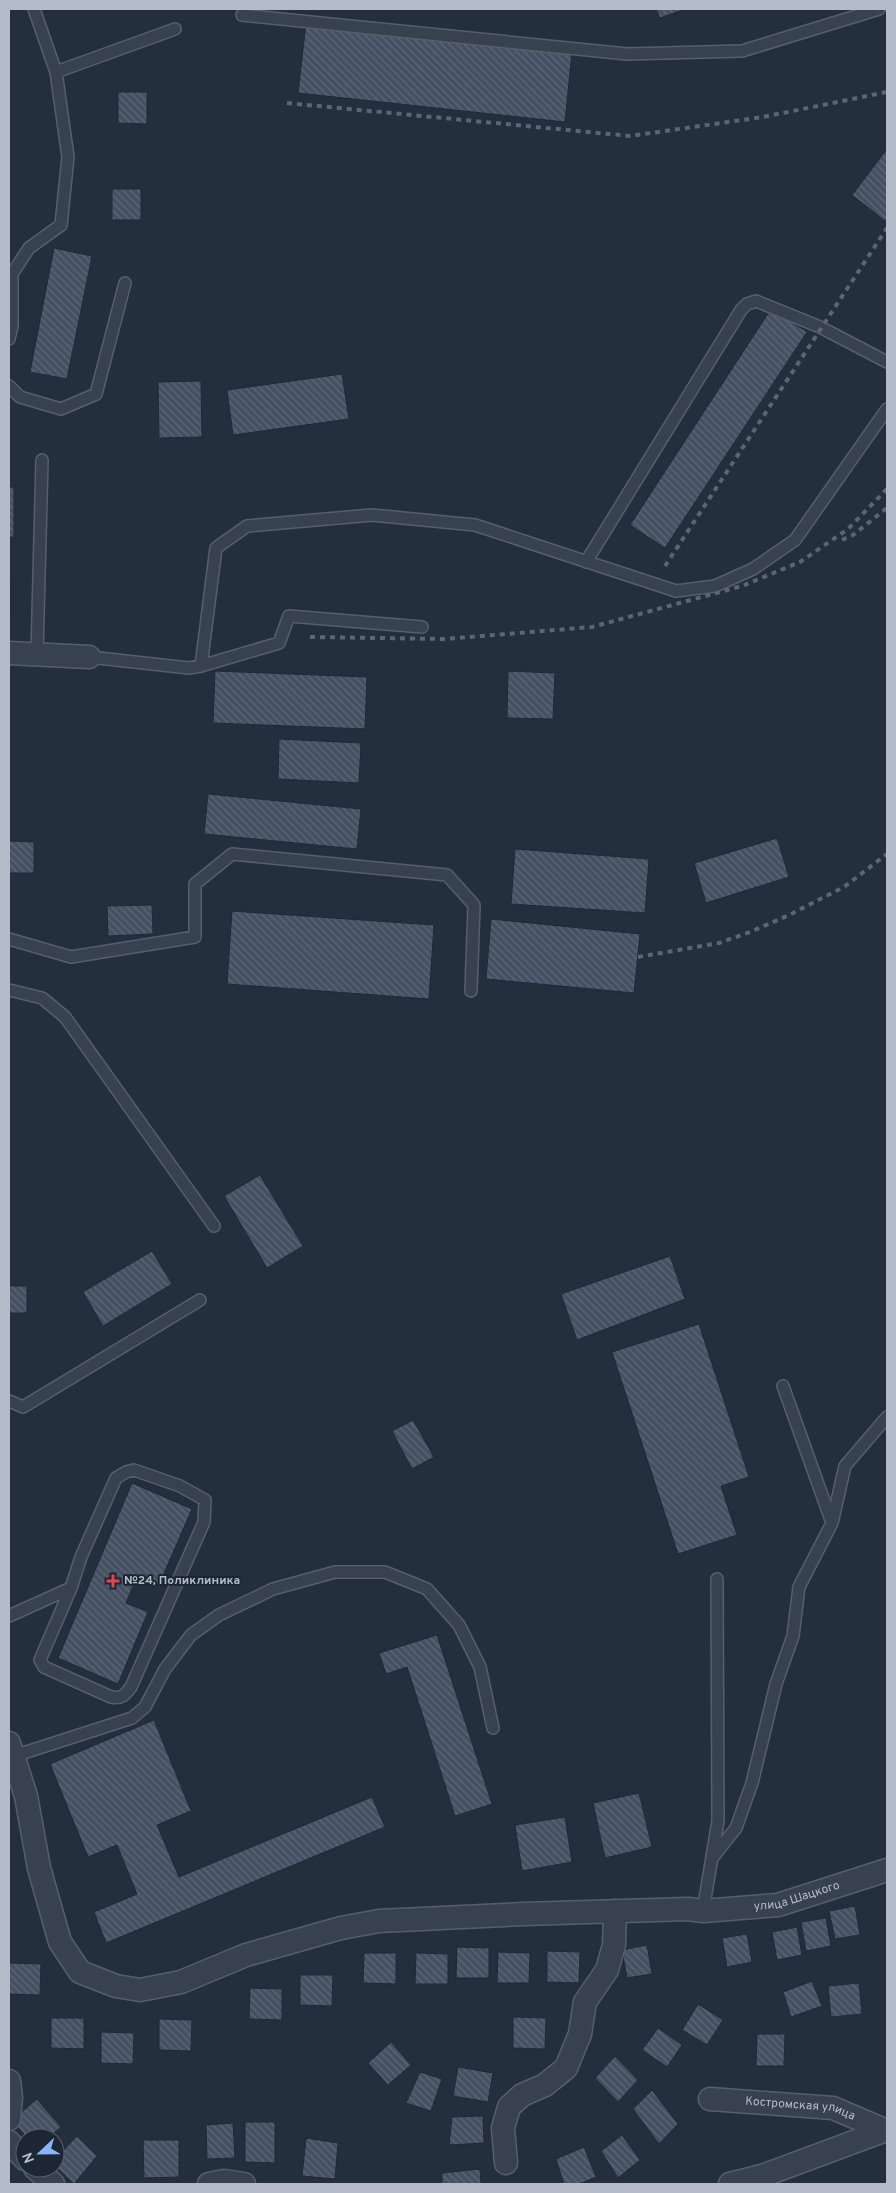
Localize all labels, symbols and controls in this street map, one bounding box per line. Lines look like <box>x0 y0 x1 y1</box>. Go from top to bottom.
place label: №24, Поликлиника <box>124 1573 240 1589</box>
marker: №24, Поликлиника <box>106 1574 120 1588</box>
street label: улица Шацкого <box>753 1878 842 1915</box>
street label: Костромская улица <box>745 2094 858 2124</box>
north arrow <box>15 2128 65 2178</box>
text: N <box>20 2149 39 2165</box>

